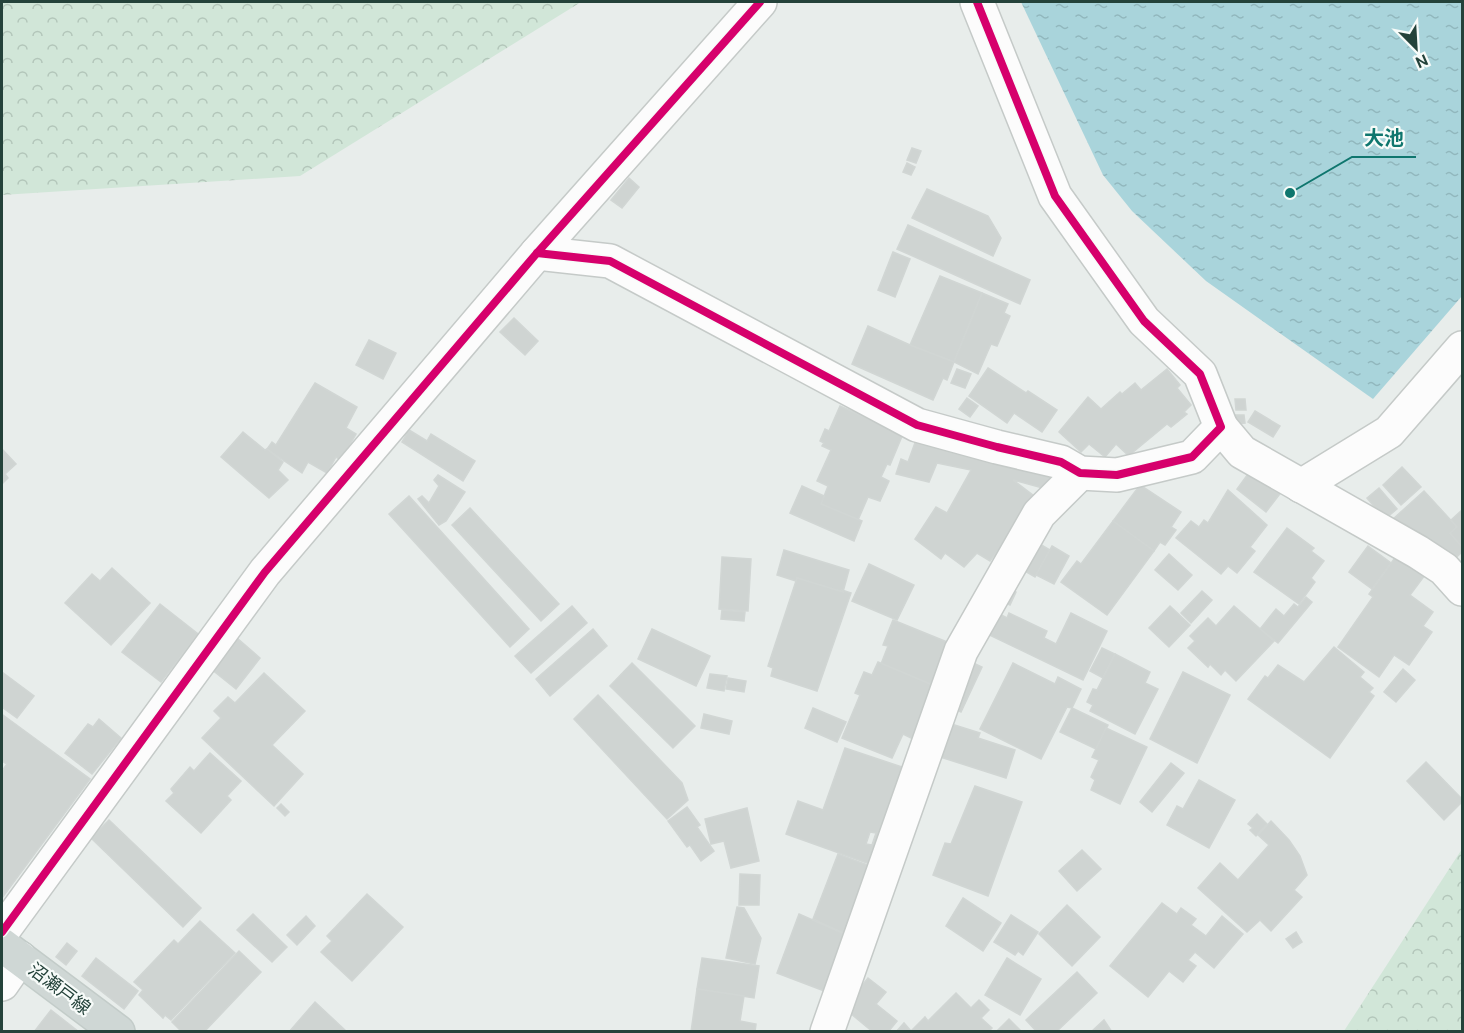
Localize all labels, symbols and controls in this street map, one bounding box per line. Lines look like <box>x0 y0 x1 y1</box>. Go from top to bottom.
north arrow <box>1386 18 1446 78</box>
text: N <box>1413 51 1431 72</box>
callout: 大池 <box>1352 119 1416 157</box>
text: 大池 <box>1364 126 1404 149</box>
street label: 沼瀬戸線 <box>25 958 95 1018</box>

